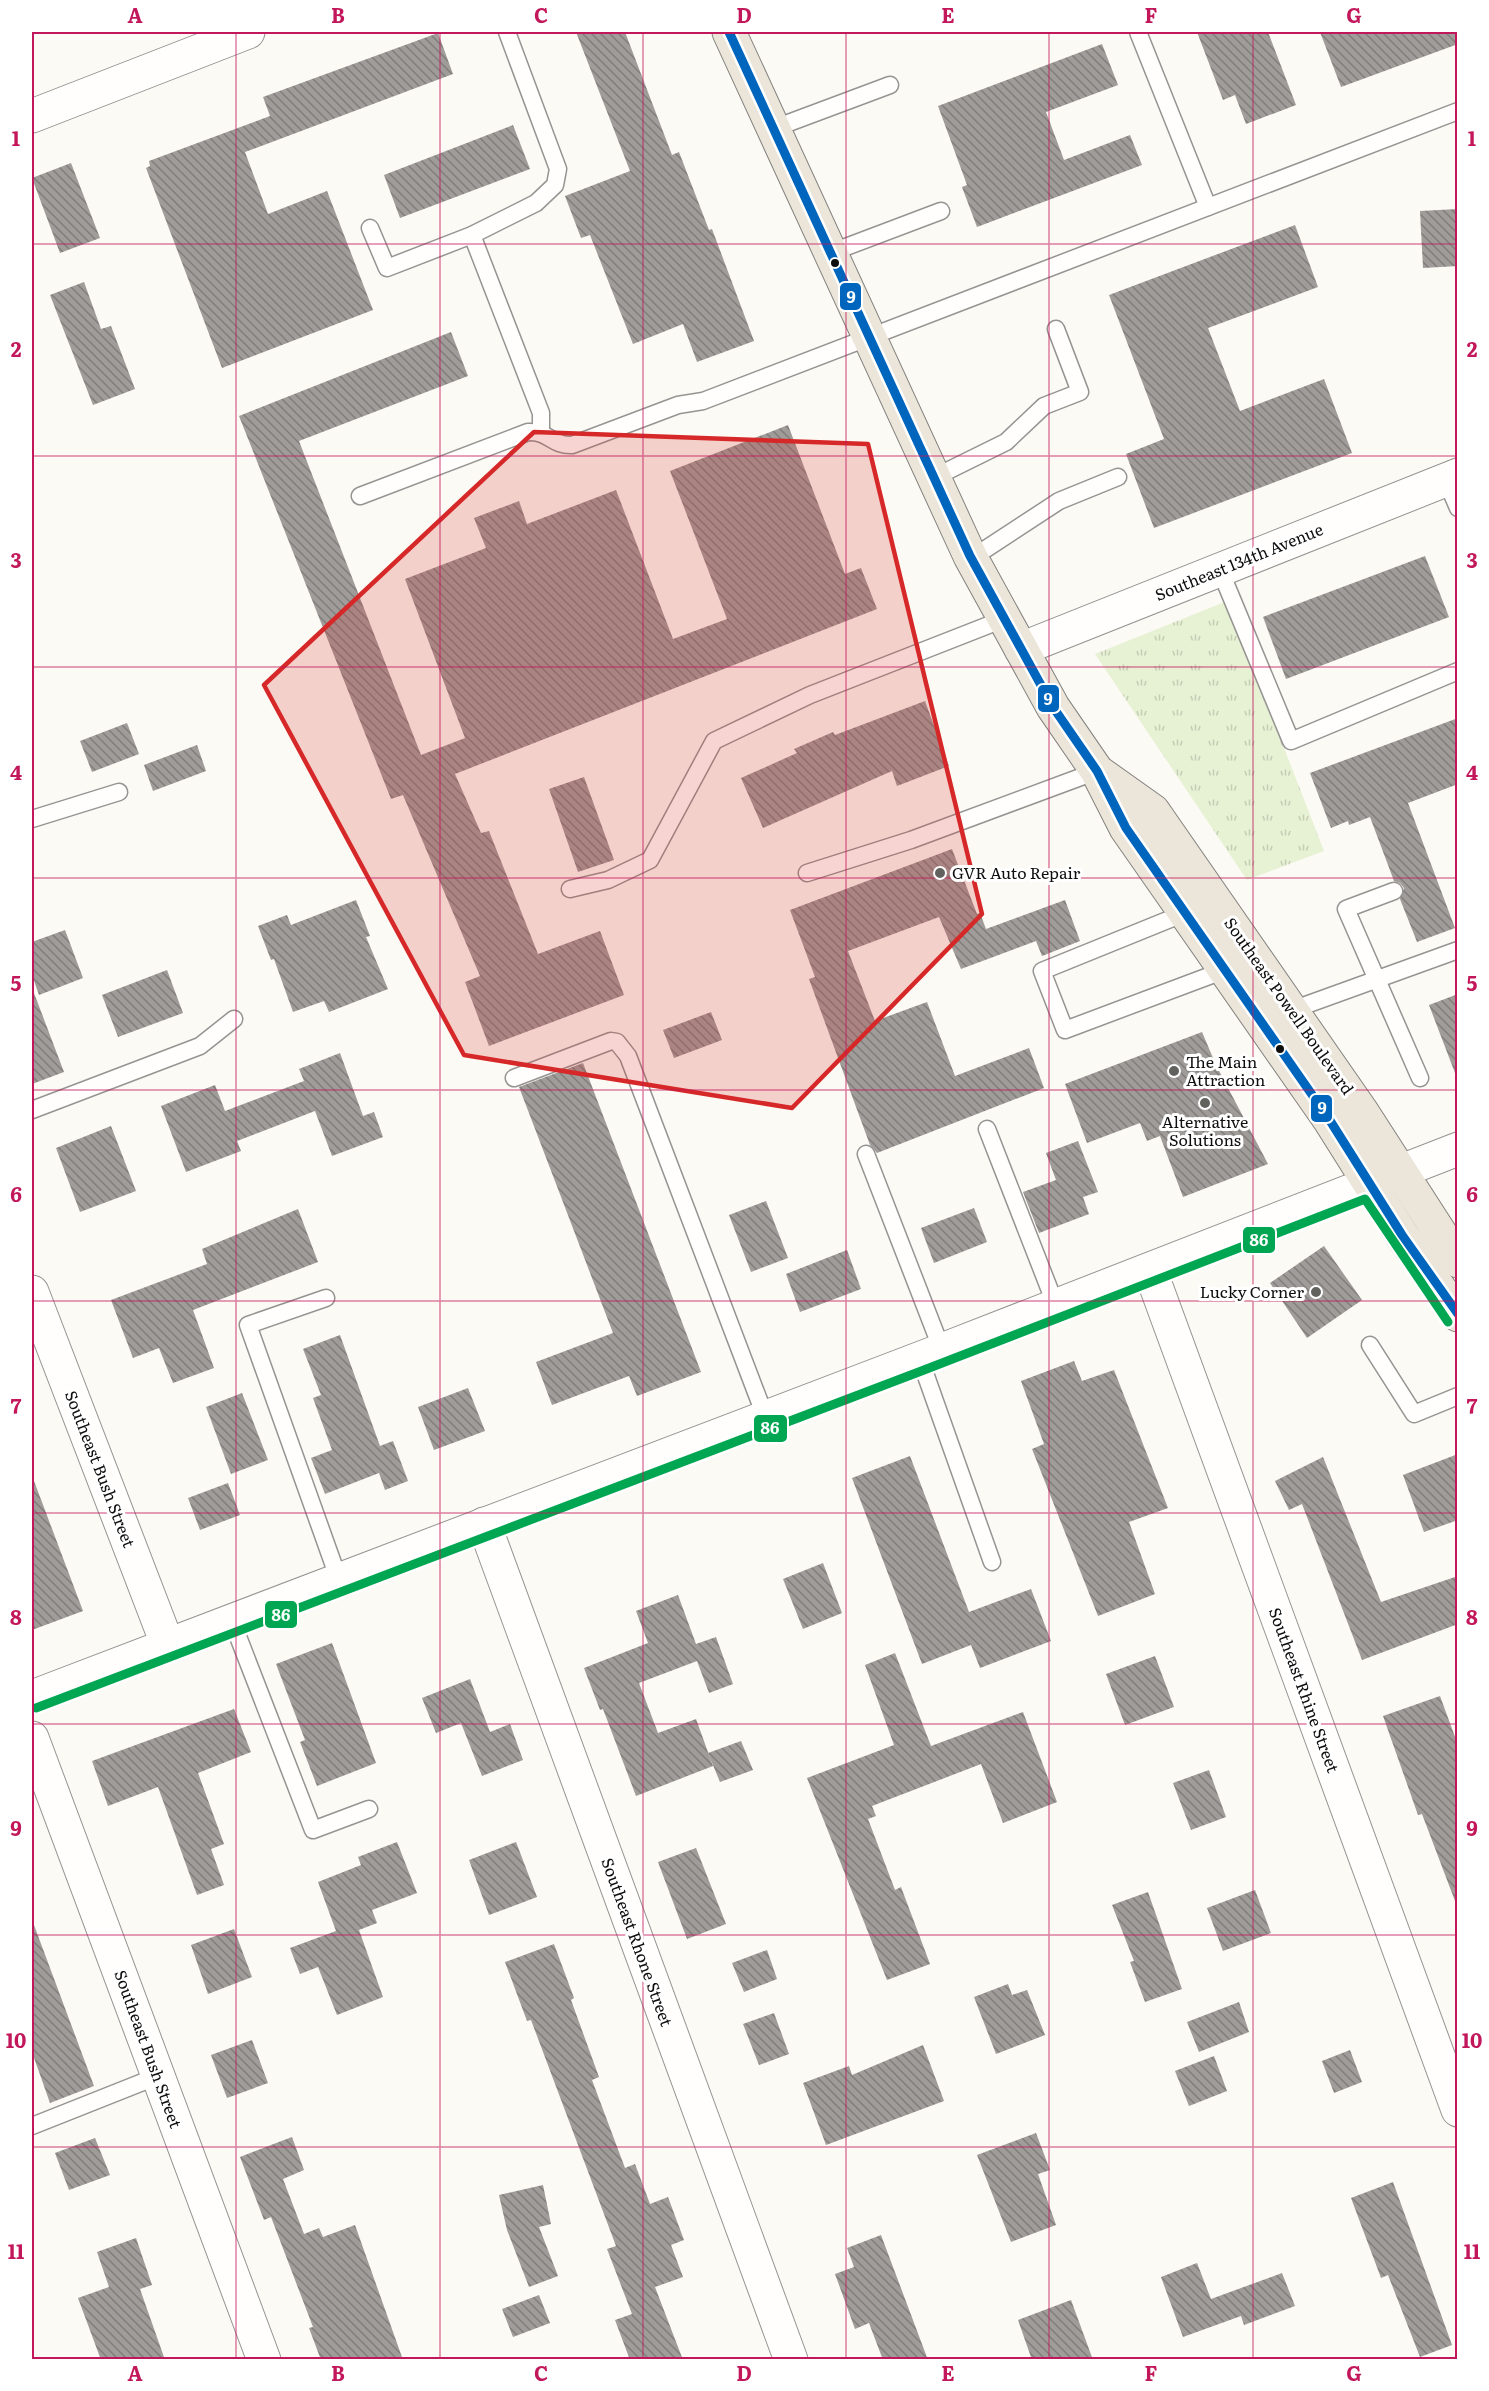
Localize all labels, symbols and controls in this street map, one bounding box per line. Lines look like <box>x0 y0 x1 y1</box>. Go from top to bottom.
text: A <box>127 0 143 29</box>
text: B <box>331 0 345 29</box>
text: C <box>534 0 548 29</box>
text: D <box>736 0 752 29</box>
text: E <box>941 0 955 29</box>
text: F <box>1145 0 1158 29</box>
text: G <box>1346 0 1362 29</box>
text: 1 <box>12 122 20 152</box>
text: 1 <box>1468 122 1476 152</box>
unlabelled marker <box>829 257 841 269</box>
line badge: 9 <box>839 282 862 311</box>
text: 9 <box>846 284 856 308</box>
text: 2 <box>11 333 22 363</box>
text: 2 <box>1467 333 1478 363</box>
street label: Southeast 134th Avenue <box>1151 516 1326 606</box>
text: 3 <box>10 544 22 574</box>
text: 3 <box>1466 544 1478 574</box>
line badge: 9 <box>1037 684 1060 713</box>
text: 9 <box>1043 686 1053 710</box>
text: 4 <box>10 756 22 786</box>
text: 4 <box>1466 756 1478 786</box>
place label: GVR Auto Repair <box>952 860 1081 884</box>
marker: GVR Auto Repair <box>933 866 947 880</box>
street label: Southeast Powell Boulevard <box>1219 912 1360 1099</box>
text: 5 <box>11 967 22 997</box>
text: 5 <box>1467 967 1478 997</box>
unlabelled marker <box>1274 1043 1286 1055</box>
place label: The Main Attraction <box>1186 1049 1266 1091</box>
marker: The Main Attraction <box>1167 1064 1181 1078</box>
line badge: 9 <box>1310 1094 1333 1123</box>
text: 9 <box>1317 1095 1327 1119</box>
marker: Alternative Solutions <box>1198 1096 1212 1110</box>
place label: Alternative Solutions <box>1162 1109 1248 1151</box>
text: 6 <box>10 1178 22 1208</box>
text: 6 <box>1466 1178 1478 1208</box>
line badge: 86 <box>1242 1226 1276 1254</box>
text: 86 <box>1250 1227 1268 1251</box>
place label: Lucky Corner <box>1200 1279 1304 1303</box>
marker: Lucky Corner <box>1309 1285 1323 1299</box>
street label: Southeast Bush Street <box>60 1387 142 1551</box>
text: 7 <box>11 1390 22 1420</box>
text: 7 <box>1467 1390 1478 1420</box>
line badge: 86 <box>753 1414 788 1443</box>
text: 86 <box>761 1415 779 1439</box>
line badge: 86 <box>264 1600 298 1629</box>
text: 8 <box>10 1601 22 1631</box>
text: 8 <box>1466 1601 1478 1631</box>
text: 86 <box>272 1602 290 1626</box>
street label: Southeast Rhine Street <box>1264 1604 1346 1776</box>
text: 9 <box>10 1812 22 1842</box>
text: 9 <box>1466 1812 1478 1842</box>
street label: Southeast Rhone Street <box>596 1854 680 2030</box>
street label: Southeast Bush Street <box>109 1966 189 2131</box>
text: 10 <box>6 2024 26 2054</box>
text: 10 <box>1462 2024 1482 2054</box>
text: 11 <box>8 2235 24 2265</box>
text: 11 <box>1464 2235 1480 2265</box>
text: A <box>127 2357 143 2387</box>
text: B <box>331 2357 345 2387</box>
text: C <box>534 2357 548 2387</box>
text: D <box>736 2357 752 2387</box>
text: E <box>941 2357 955 2387</box>
text: F <box>1145 2357 1158 2387</box>
text: G <box>1346 2357 1362 2387</box>

